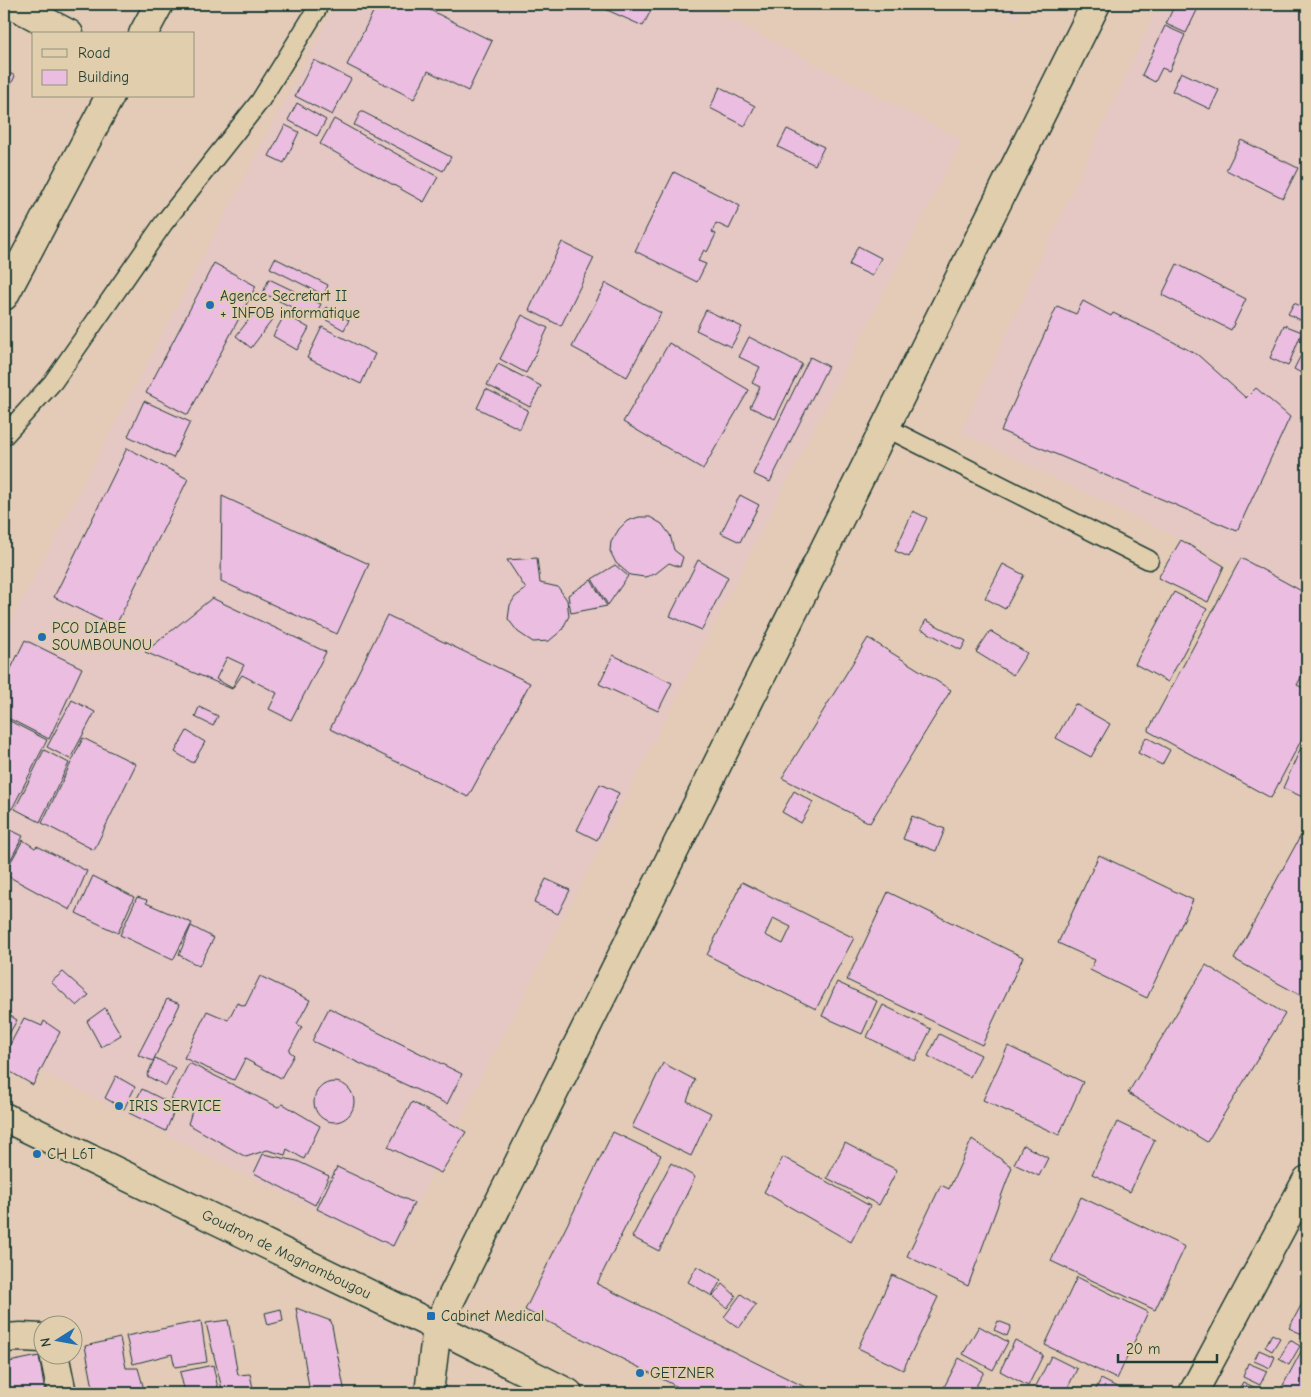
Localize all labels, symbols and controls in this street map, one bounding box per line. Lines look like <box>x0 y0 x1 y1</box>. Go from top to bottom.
legend <box>32 32 195 98</box>
text: Road <box>78 44 110 62</box>
text: Building <box>78 68 129 86</box>
place label: Agence Secretart II + INFOB informatique <box>220 287 360 322</box>
marker: Agence Secretart II + INFOB informatique <box>204 299 216 311</box>
place label: PCO DIABE SOUMBOUNOU <box>52 619 152 654</box>
marker: PCO DIABE SOUMBOUNOU <box>36 631 48 643</box>
place label: IRIS SERVICE <box>129 1097 221 1115</box>
marker: IRIS SERVICE <box>113 1100 125 1112</box>
place label: CH L6T <box>47 1145 96 1163</box>
marker: CH L6T <box>31 1148 43 1160</box>
street label: Goudron de Magnambougou <box>199 1205 374 1303</box>
place label: Cabinet Medical <box>441 1307 544 1325</box>
marker: Cabinet Medical <box>425 1310 437 1322</box>
north arrow <box>32 1314 82 1364</box>
scale bar <box>1118 1332 1217 1364</box>
text: N <box>37 1336 55 1348</box>
text: 20 m <box>1126 1340 1160 1358</box>
place label: GETZNER <box>650 1364 714 1382</box>
marker: GETZNER <box>634 1367 646 1379</box>

